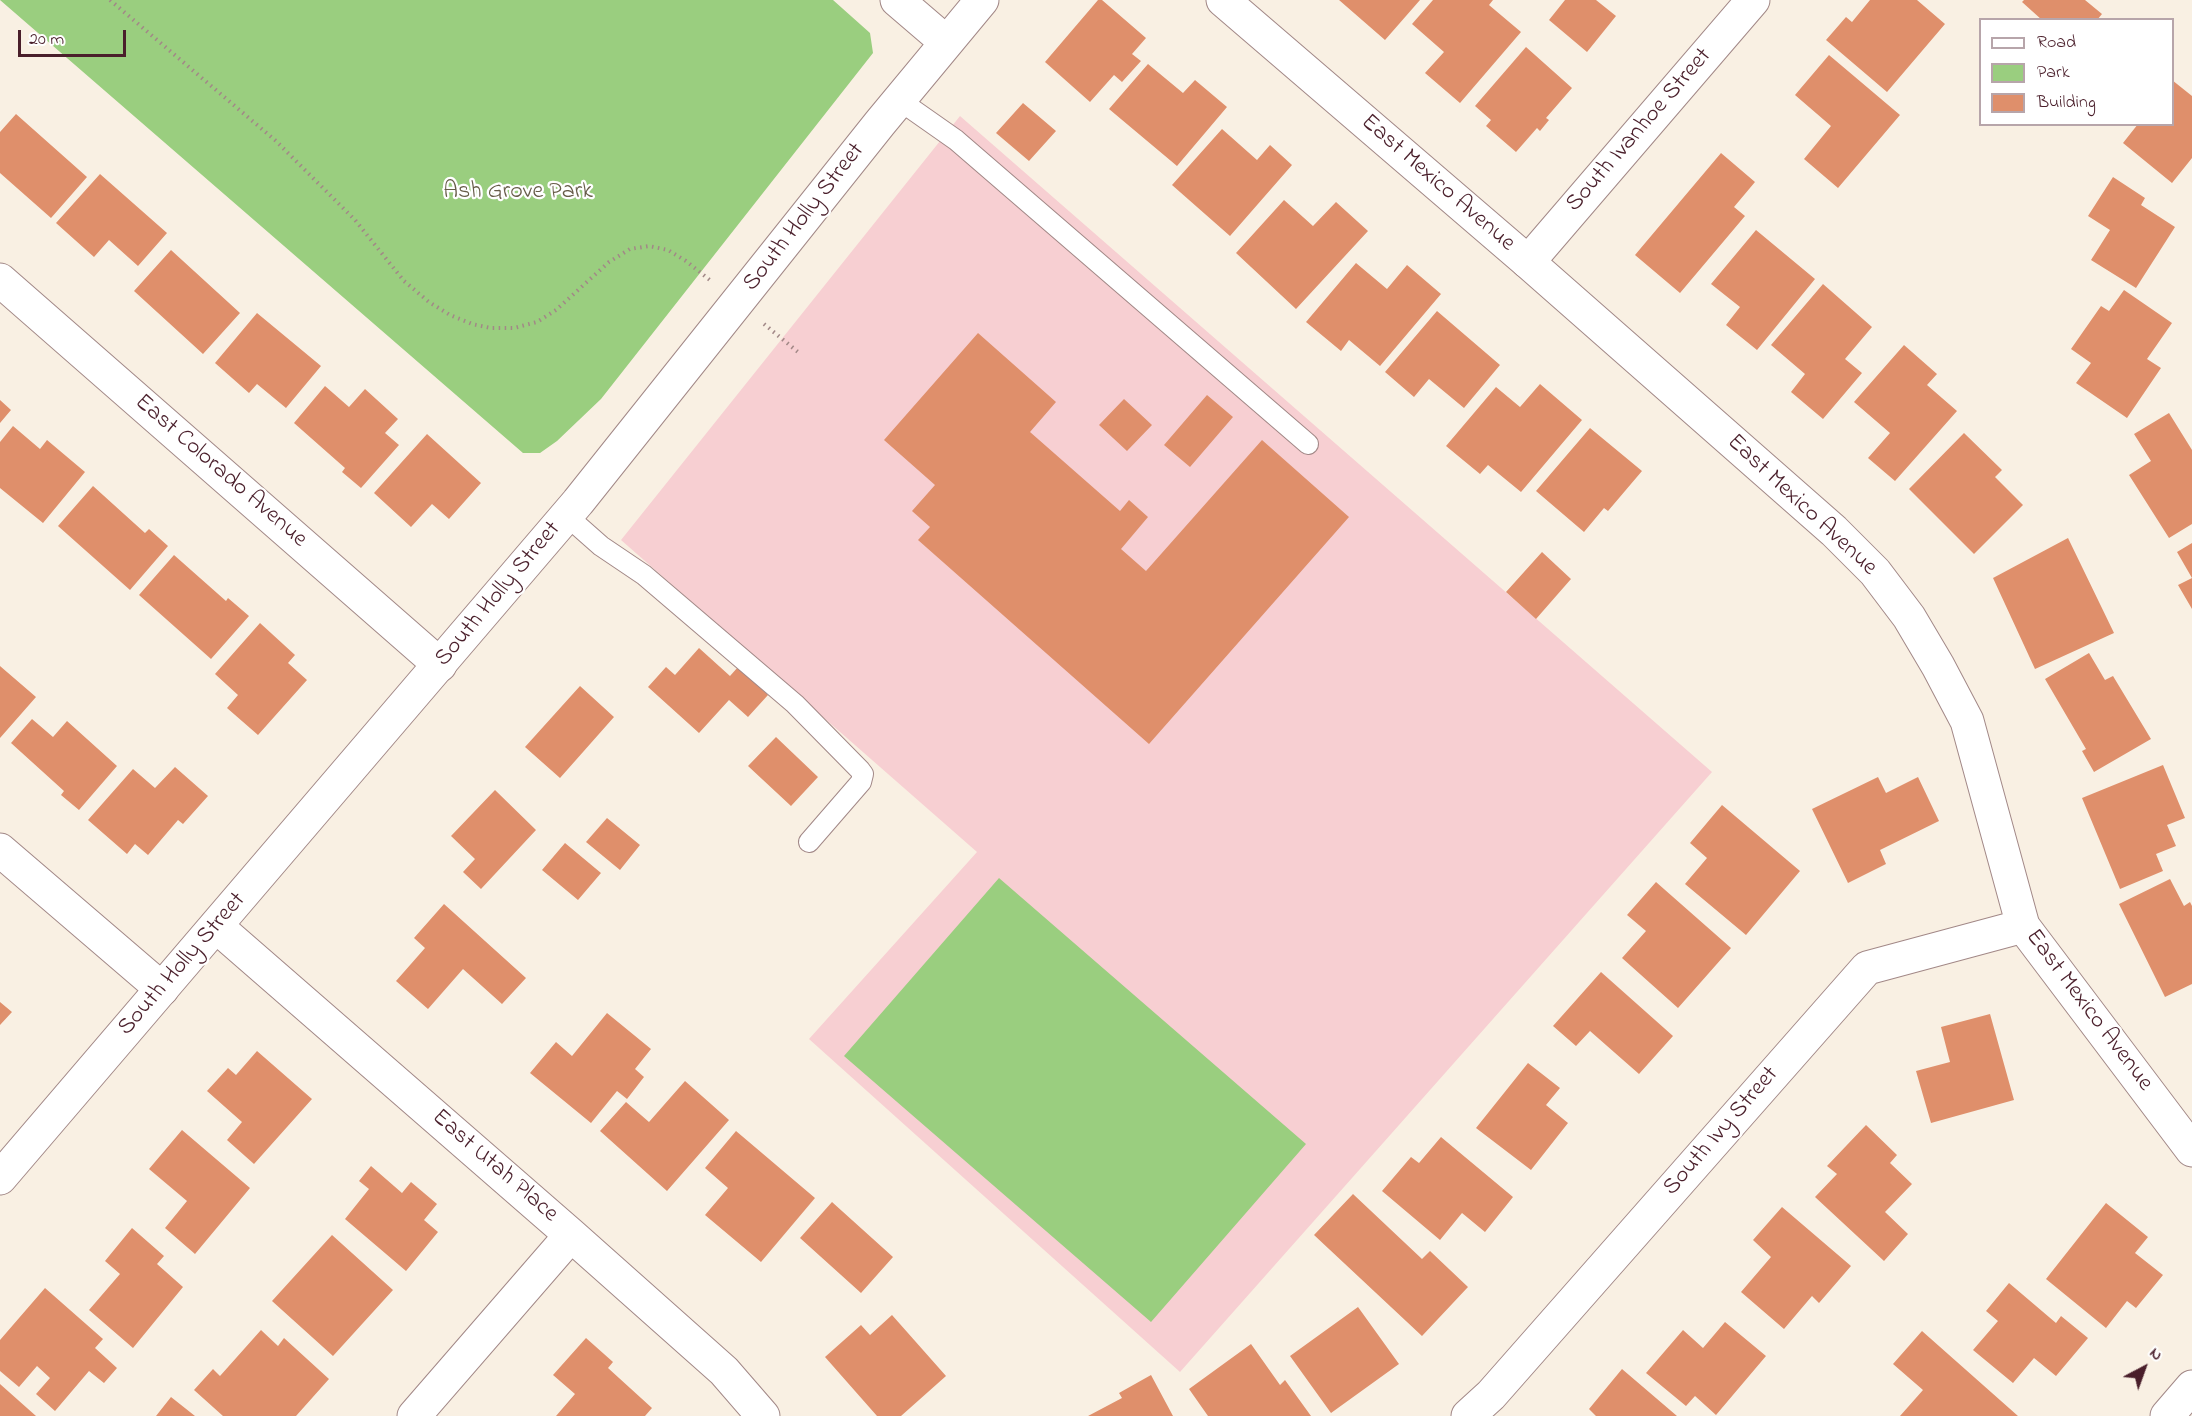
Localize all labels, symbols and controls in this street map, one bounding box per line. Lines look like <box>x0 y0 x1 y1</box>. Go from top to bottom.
scale bar <box>21 18 129 56</box>
legend <box>1979 18 2174 126</box>
text: 20 m <box>29 27 64 53</box>
text: Road <box>2037 30 2076 56</box>
street label: South Ivanhoe Street <box>1561 43 1719 219</box>
text: Park <box>2037 60 2070 86</box>
text: Building <box>2037 90 2096 116</box>
street label: East Mexico Avenue <box>1354 109 1520 259</box>
street label: South Holly Street <box>738 138 872 298</box>
park label: Ash Grove Park <box>443 179 593 207</box>
street label: East Colorado Avenue <box>128 389 312 555</box>
street label: East Mexico Avenue <box>1720 429 1882 583</box>
street label: South Holly Street <box>430 517 568 673</box>
street label: South Holly Street <box>113 887 253 1043</box>
street label: East Mexico Avenue <box>2018 924 2158 1098</box>
street label: South Ivy Street <box>1658 1062 1786 1202</box>
street label: East Utah Place <box>425 1104 563 1230</box>
north arrow <box>2114 1338 2174 1398</box>
text: N <box>2144 1342 2168 1367</box>

